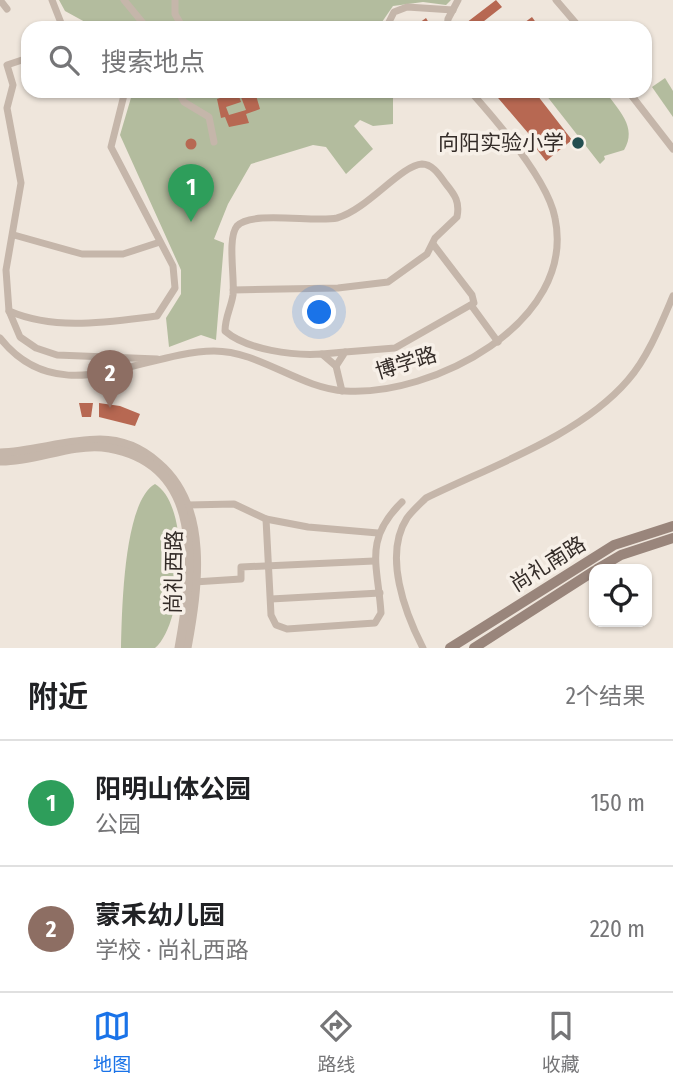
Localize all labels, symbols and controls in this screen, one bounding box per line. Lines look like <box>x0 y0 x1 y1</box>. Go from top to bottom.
search box <box>21 21 652 98</box>
icon: search <box>45 41 83 79</box>
text: 搜索地点 <box>101 47 205 78</box>
place label: 向阳实验小学 <box>438 130 564 156</box>
marker: 向阳实验小学 <box>570 135 586 151</box>
pin: 1 <box>168 164 214 222</box>
your location <box>302 295 336 329</box>
street label: 博学路 <box>372 341 440 385</box>
pin: 2 <box>87 350 133 408</box>
street label: 尚礼西路 <box>160 530 188 614</box>
street label: 尚礼南路 <box>505 531 591 597</box>
map controls <box>589 564 652 627</box>
button: locate <box>589 564 652 627</box>
text: 附近 <box>28 679 88 715</box>
text: 2个结果 <box>566 682 645 710</box>
text: 阳明山体公园 <box>95 774 251 805</box>
text: 1 <box>46 789 56 817</box>
text: 150 m <box>590 789 645 817</box>
text: 公园 <box>95 810 141 838</box>
text: 蒙禾幼儿园 <box>95 900 225 931</box>
text: 2 <box>46 915 56 943</box>
text: 220 m <box>590 915 645 943</box>
text: 学校 · 尚礼西路 <box>95 936 249 964</box>
tab: 地图 <box>93 1007 131 1076</box>
tab: 路线 <box>317 1007 356 1076</box>
tab: 收藏 <box>542 1007 580 1076</box>

